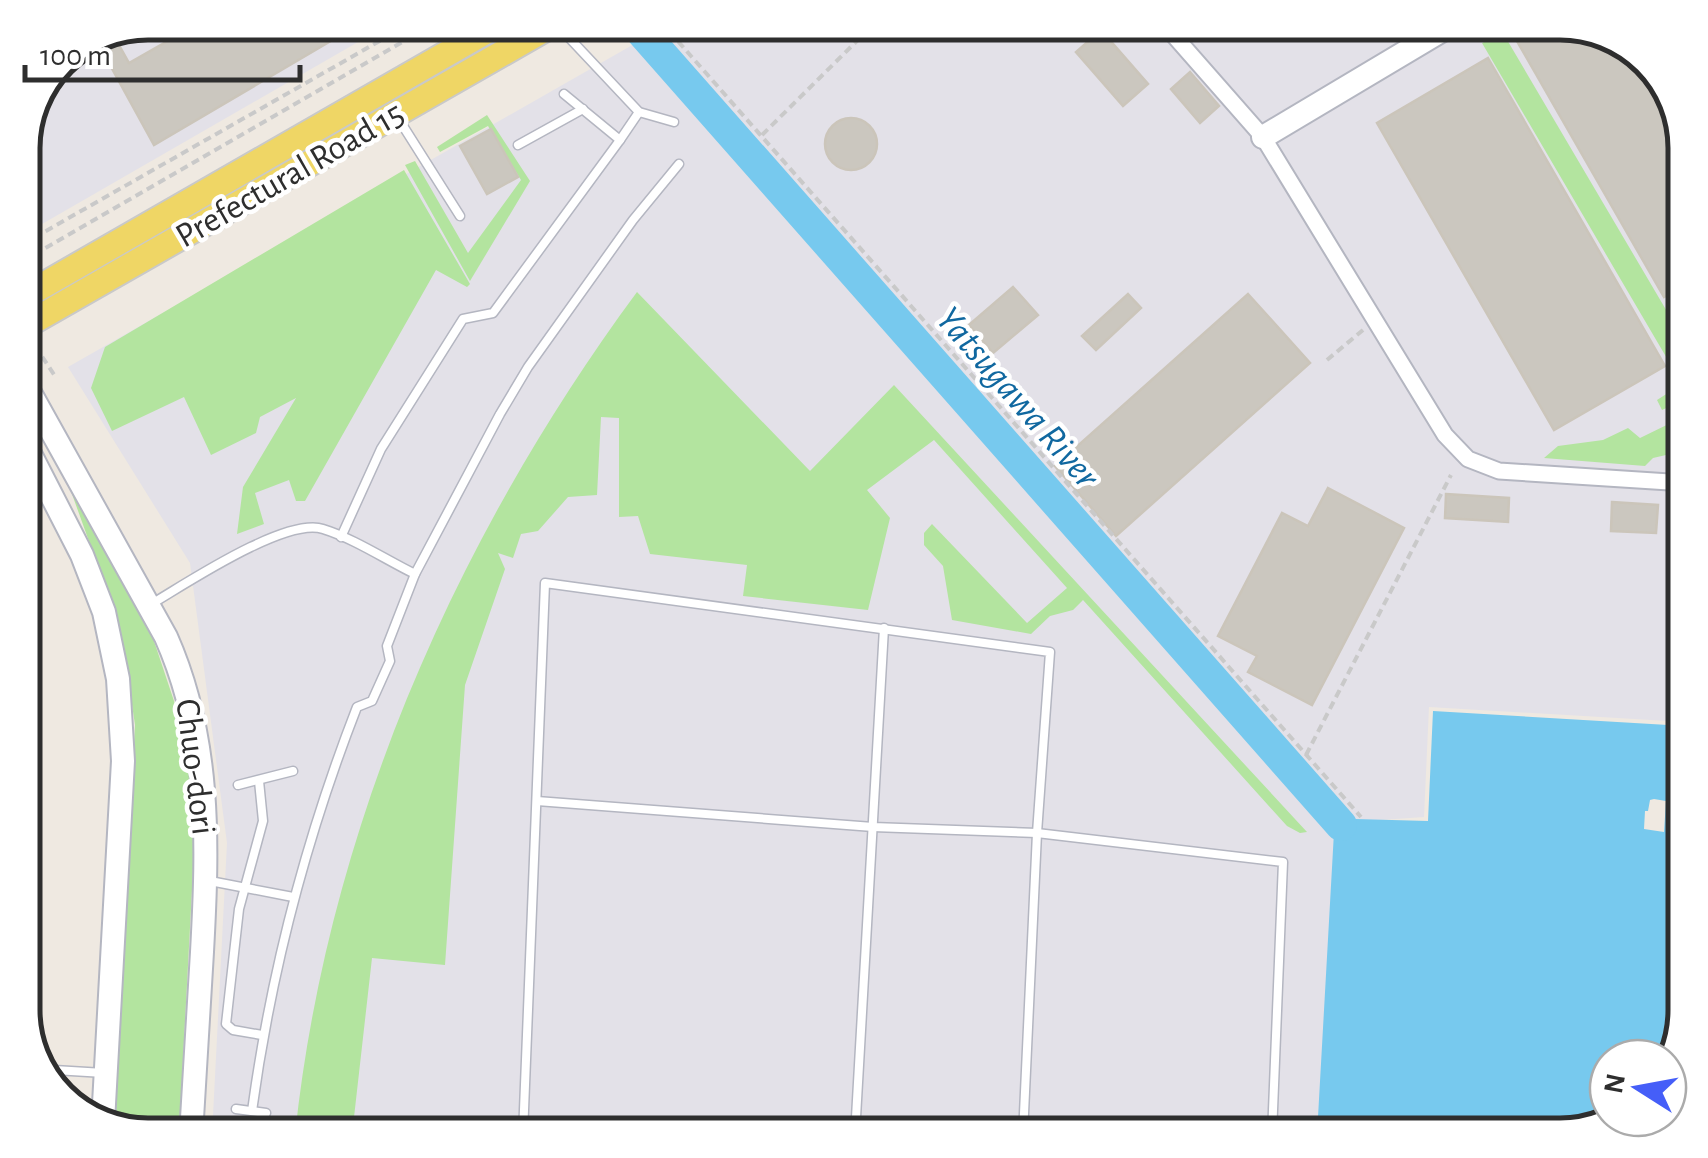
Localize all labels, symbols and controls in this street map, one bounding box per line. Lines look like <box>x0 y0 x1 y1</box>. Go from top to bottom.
scale bar <box>25 20 300 82</box>
text: 100 m <box>40 41 111 71</box>
street label: Prefectural Road 15 <box>170 96 410 254</box>
water label: Yatsugawa River <box>928 300 1107 497</box>
street label: Chuo-dori <box>169 697 221 837</box>
north arrow <box>1588 1038 1688 1138</box>
text: N <box>1600 1071 1631 1096</box>

